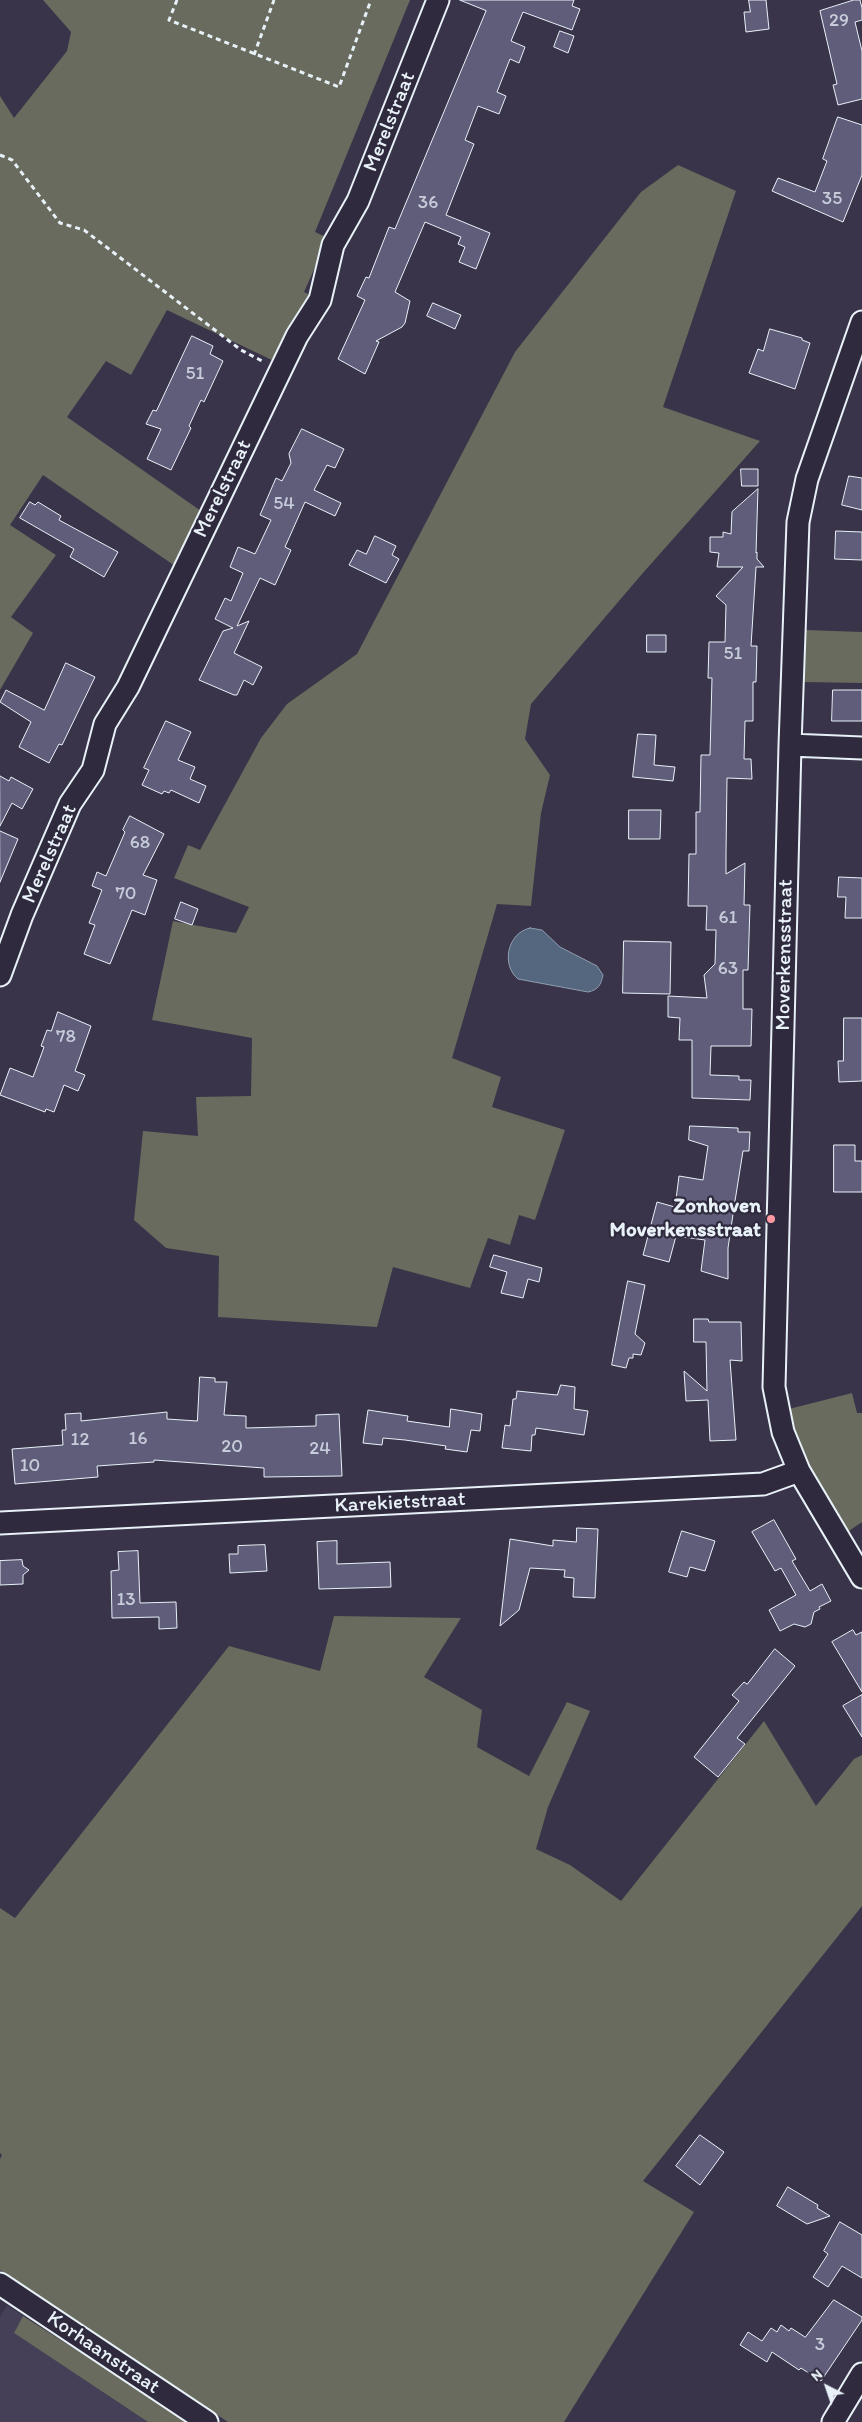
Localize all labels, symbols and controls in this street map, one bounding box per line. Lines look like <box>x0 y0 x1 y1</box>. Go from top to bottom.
house number: 29 <box>829 10 849 32</box>
street label: Merelstraat <box>359 68 421 176</box>
house number: 35 <box>822 188 842 210</box>
house number: 36 <box>418 192 438 214</box>
house number: 51 <box>186 363 204 385</box>
street label: Merelstraat <box>188 436 258 542</box>
house number: 54 <box>273 493 295 515</box>
house number: 51 <box>724 643 742 665</box>
street label: Merelstraat <box>17 801 83 907</box>
house number: 68 <box>130 832 150 854</box>
street label: Moverkensstraat <box>771 879 799 1031</box>
house number: 70 <box>115 883 137 905</box>
house number: 61 <box>719 907 737 929</box>
house number: 63 <box>718 958 738 980</box>
house number: 78 <box>56 1026 76 1048</box>
place label: Zonhoven Moverkensstraat <box>610 1194 761 1244</box>
marker: Zonhoven Moverkensstraat <box>765 1213 777 1225</box>
house number: 16 <box>129 1428 147 1450</box>
house number: 12 <box>71 1429 89 1451</box>
house number: 20 <box>221 1436 243 1458</box>
house number: 24 <box>309 1438 331 1460</box>
house number: 10 <box>20 1455 40 1477</box>
street label: Karekietstraat <box>334 1487 466 1519</box>
house number: 13 <box>116 1589 136 1611</box>
street label: Korhaanstraat <box>42 2306 164 2400</box>
house number: 3 <box>815 2334 825 2356</box>
north arrow <box>802 2362 852 2412</box>
text: N <box>808 2366 826 2385</box>

